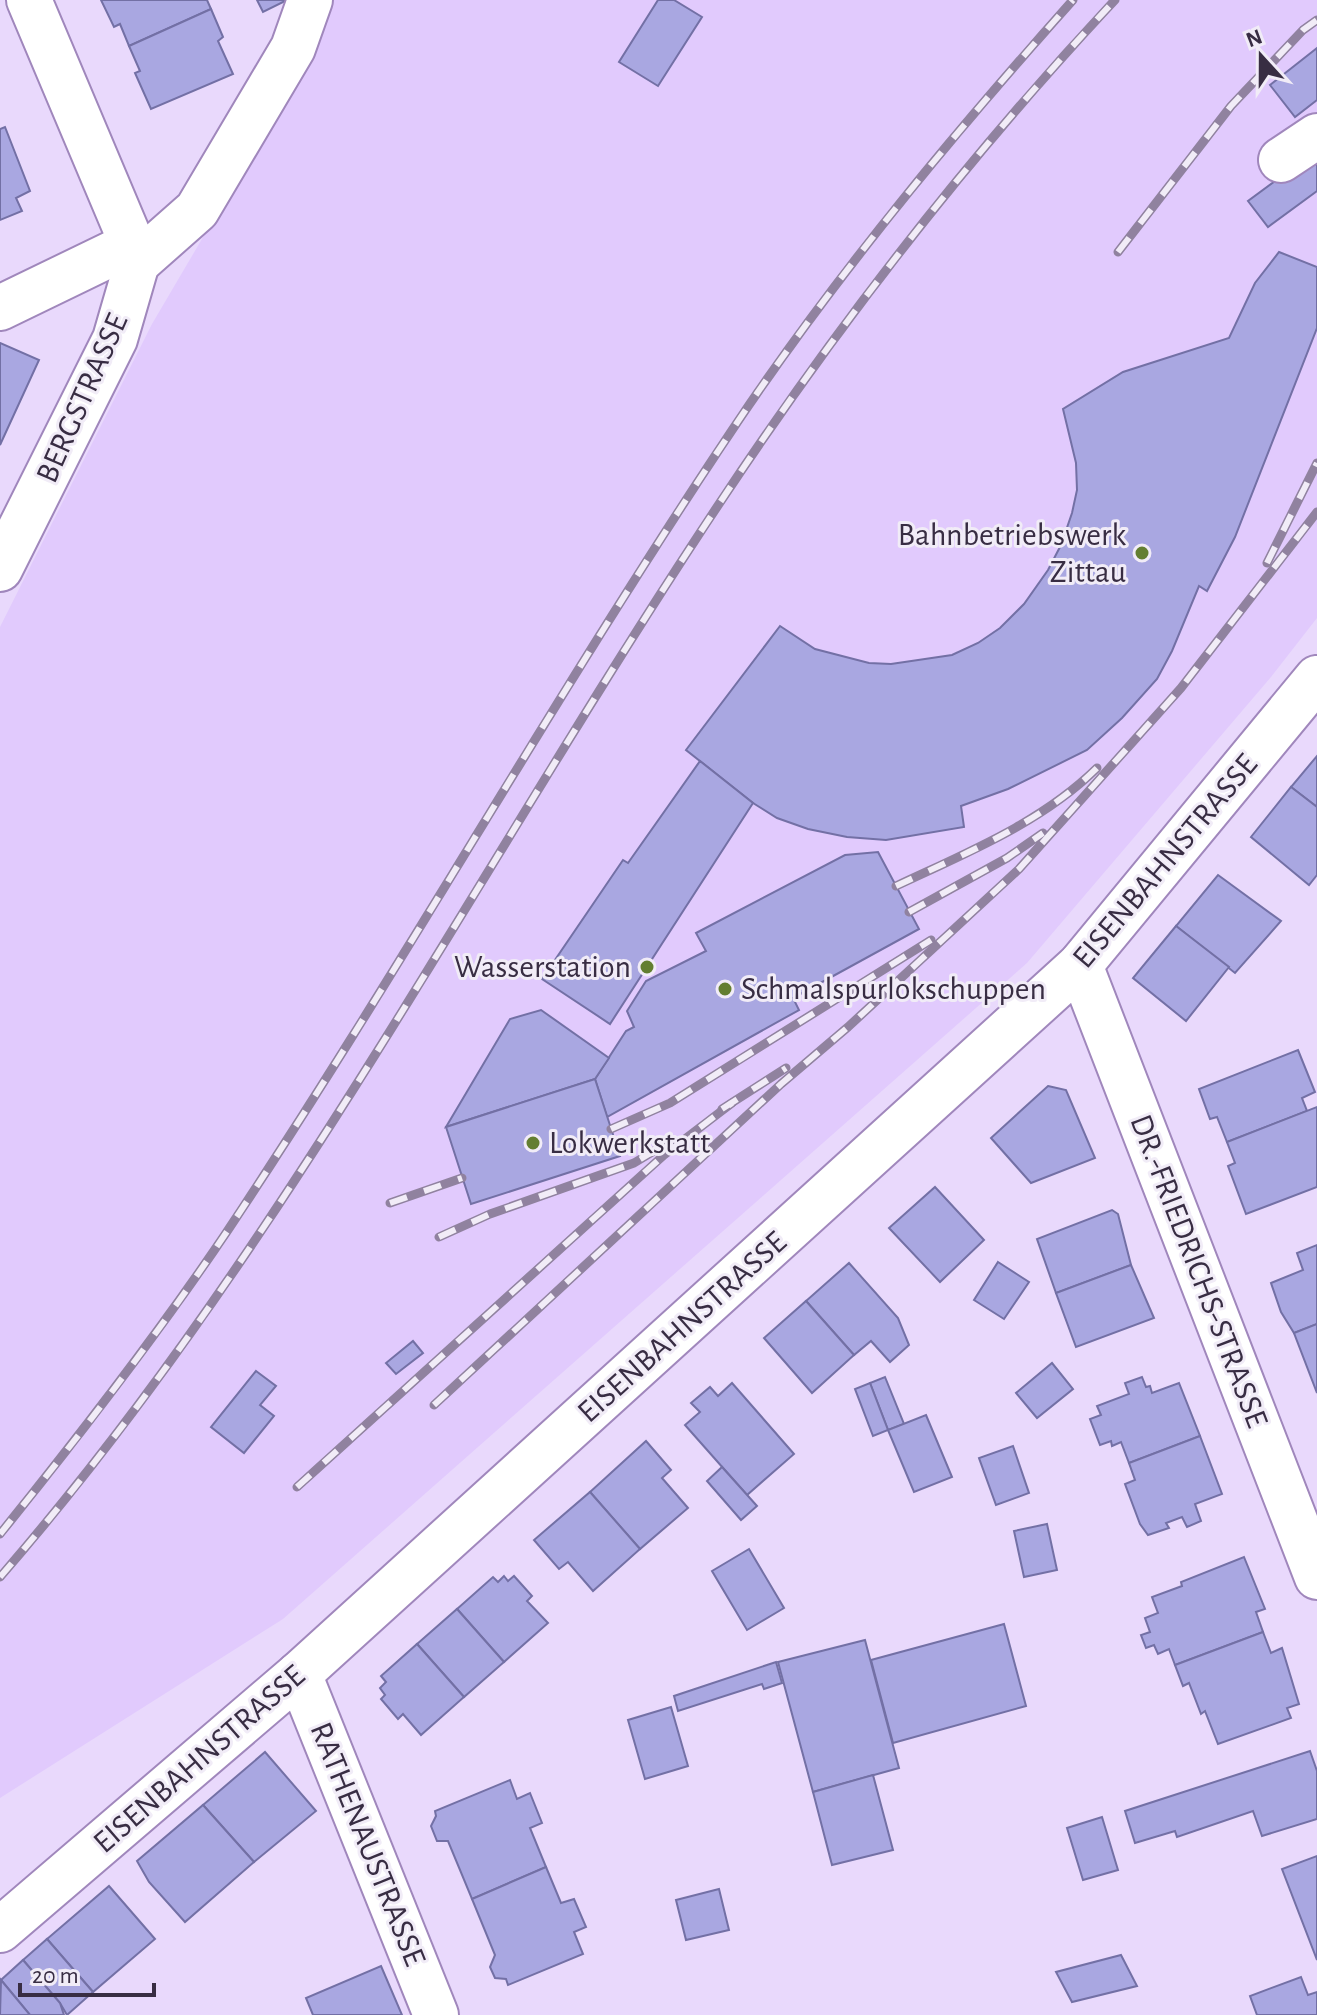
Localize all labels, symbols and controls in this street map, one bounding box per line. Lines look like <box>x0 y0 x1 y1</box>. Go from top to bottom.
north arrow <box>1221 16 1301 96</box>
text: N <box>1243 25 1265 51</box>
street label: BERGSTRASSE <box>30 309 134 487</box>
place label: Bahnbetriebswerk Zittau <box>898 519 1126 588</box>
marker: Bahnbetriebswerk Zittau <box>1133 544 1151 562</box>
street label: EISENBAHNSTRASSE <box>1067 748 1263 974</box>
place label: Wasserstation <box>454 951 631 983</box>
marker: Wasserstation <box>638 958 656 976</box>
place label: Schmalspurlokschuppen <box>741 973 1046 1005</box>
marker: Schmalspurlokschuppen <box>716 980 734 998</box>
street label: DR.-FRIEDRICHS-STRASSE <box>1125 1110 1273 1432</box>
place label: Lokwerkstatt <box>549 1127 710 1159</box>
marker: Lokwerkstatt <box>524 1134 542 1152</box>
street label: EISENBAHNSTRASSE <box>572 1225 792 1429</box>
street label: EISENBAHNSTRASSE <box>87 1659 311 1859</box>
street label: RATHENAUSTRASSE <box>305 1718 431 1970</box>
scale bar <box>20 1947 154 1997</box>
text: 20 m <box>32 1964 79 1988</box>

